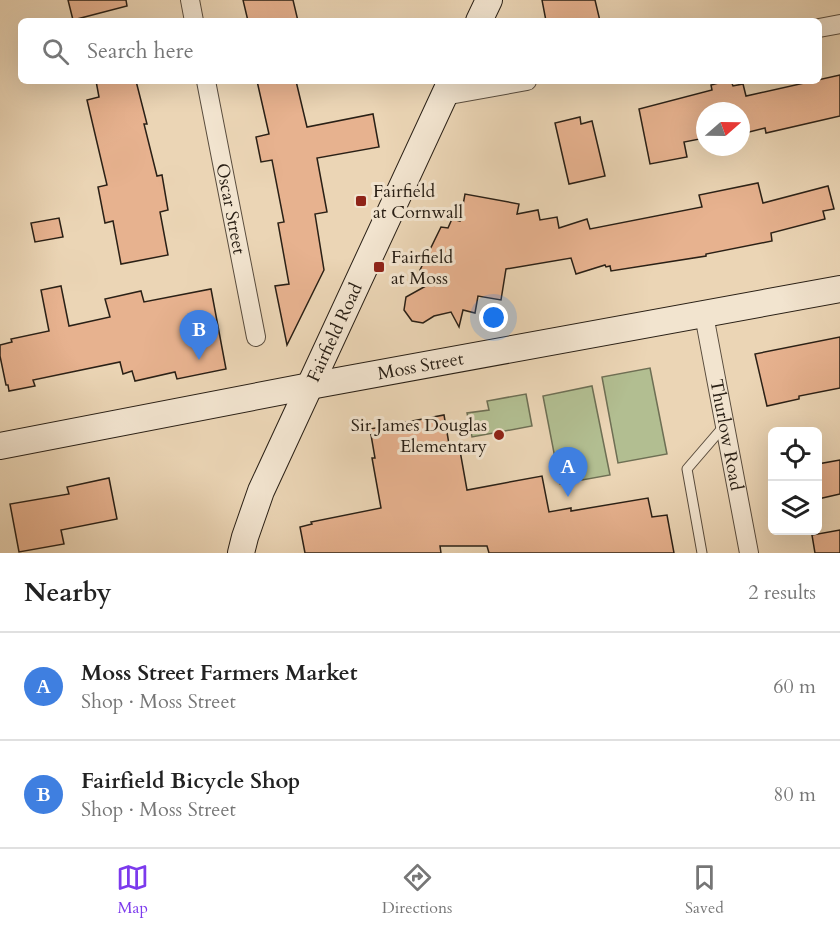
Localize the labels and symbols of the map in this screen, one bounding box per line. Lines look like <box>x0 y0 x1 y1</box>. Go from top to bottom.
north arrow <box>696 102 750 156</box>
street label: Oscar Street <box>209 161 252 257</box>
place label: Fairfield at Cornwall <box>373 179 463 225</box>
marker: Fairfield at Cornwall <box>354 194 368 208</box>
place label: Fairfield at Moss <box>391 245 454 291</box>
marker: Fairfield at Moss <box>372 260 386 274</box>
street label: Fairfield Road <box>301 279 369 386</box>
your location <box>479 303 508 332</box>
pin: B <box>180 310 218 360</box>
street label: Moss Street <box>375 346 466 386</box>
street label: Thurlow Road <box>703 377 749 493</box>
place label: Sir James Douglas Elementary <box>351 413 487 459</box>
marker: Sir James Douglas Elementary <box>492 428 506 442</box>
pin: A <box>548 448 588 497</box>

